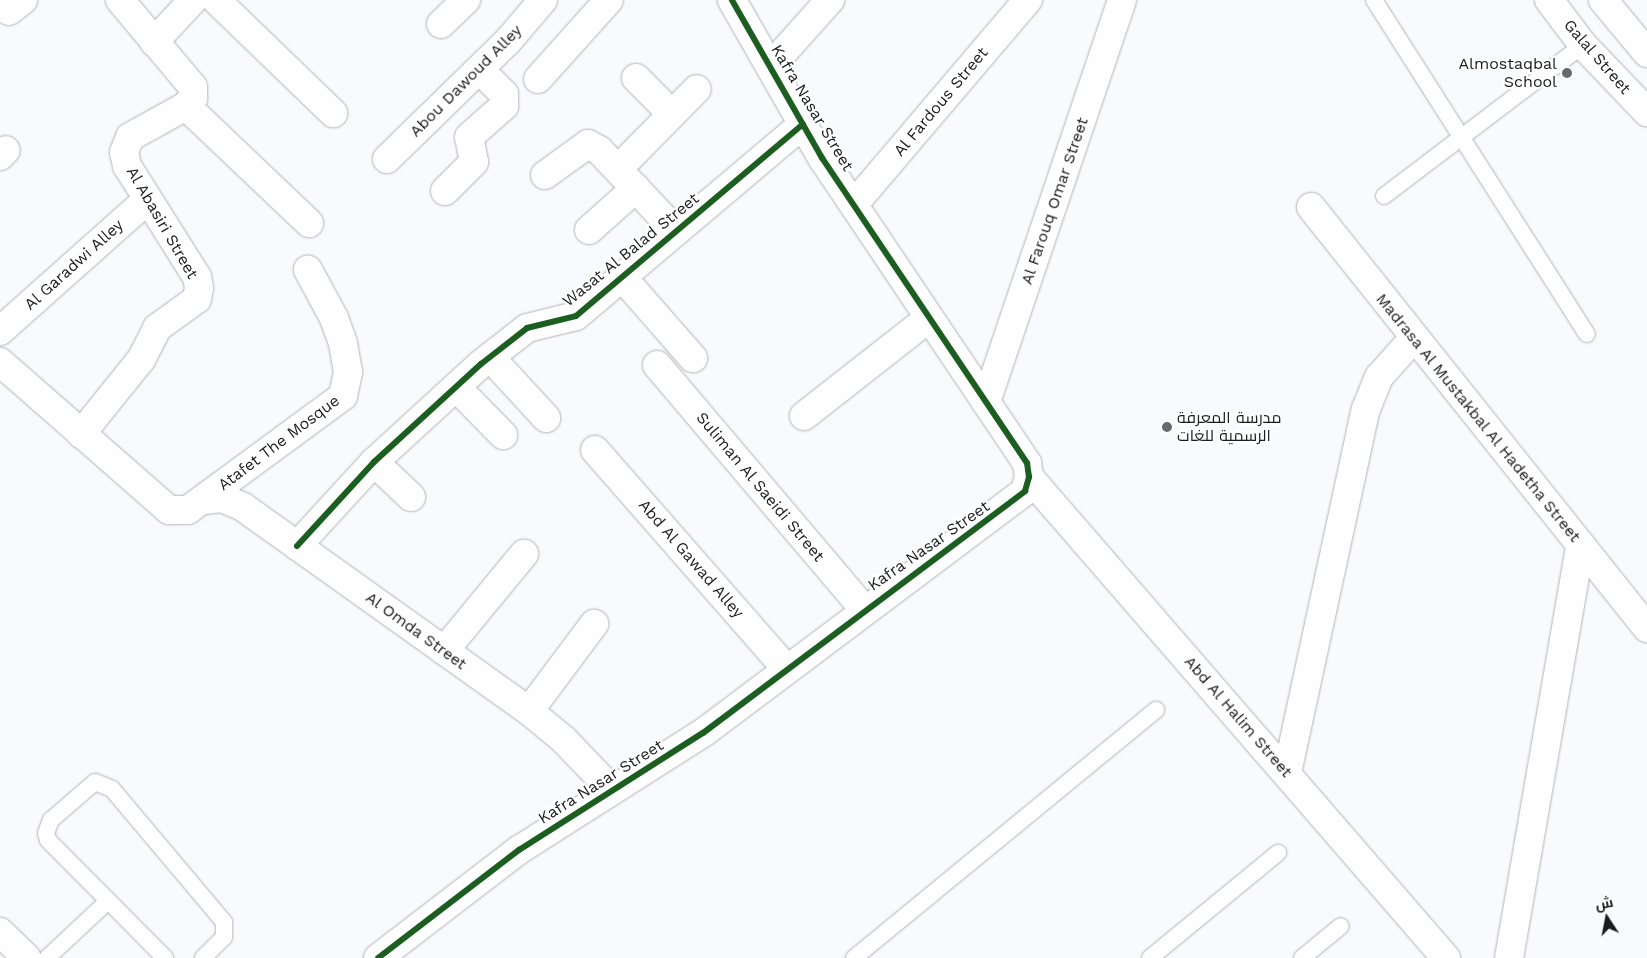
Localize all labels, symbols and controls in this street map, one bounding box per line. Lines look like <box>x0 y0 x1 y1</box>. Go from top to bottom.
street label: Galal Street <box>1559 16 1635 98</box>
street label: Abou Dawoud Alley <box>406 21 526 141</box>
street label: Kafra Nasar Street <box>767 41 857 175</box>
street label: Al Fardous Street <box>890 43 992 161</box>
place label: Almostaqbal School <box>1458 54 1557 92</box>
marker: Almostaqbal School <box>1561 67 1573 79</box>
street label: Al Farouq Omar Street <box>1017 114 1093 288</box>
street label: Al Abasiri Street <box>122 163 202 283</box>
street label: Wasat Al Balad Street <box>558 189 704 311</box>
street label: Al Garadwi Alley <box>20 215 128 315</box>
street label: Madrasa Al Mustakbal Al Hadetha Street <box>1371 288 1585 548</box>
street label: Atafet The Mosque <box>214 391 344 495</box>
street label: Suliman Al Saeidi Street <box>691 408 829 566</box>
place label: مدرسة المعرفة الرسمية للغات <box>1177 408 1281 446</box>
marker: مدرسة المعرفة الرسمية للغات <box>1161 421 1173 433</box>
street label: Abd Al Gawad Alley <box>634 495 748 623</box>
street label: Kafra Nasar Street <box>864 497 994 595</box>
street label: Al Omda Street <box>362 588 470 674</box>
street label: Abd Al Halim Street <box>1180 652 1296 782</box>
street label: Kafra Nasar Street <box>535 736 667 828</box>
north arrow <box>1582 893 1632 943</box>
text: ش <box>1594 894 1614 913</box>

